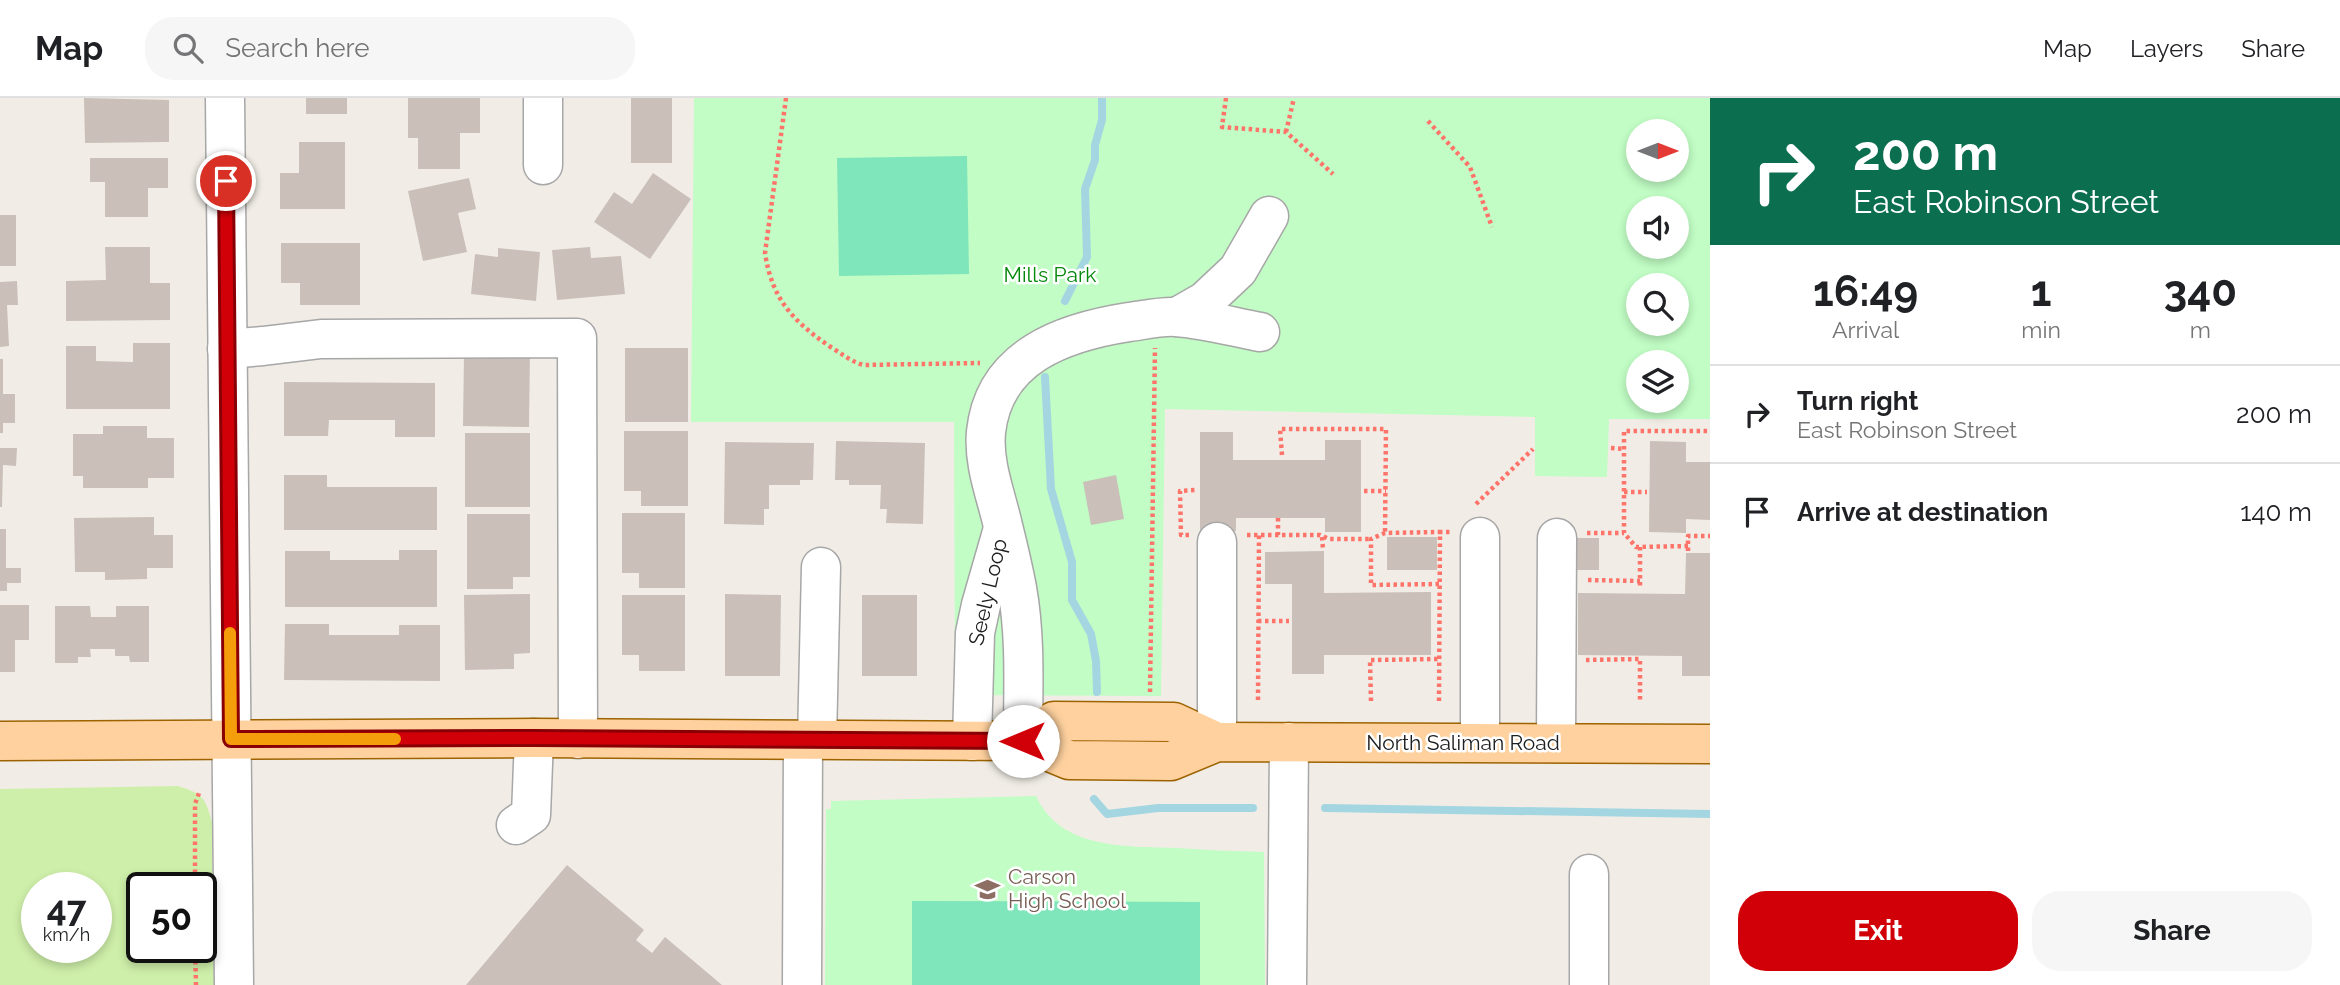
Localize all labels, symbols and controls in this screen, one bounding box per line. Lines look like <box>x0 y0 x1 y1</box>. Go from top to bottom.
search box <box>145 17 635 80</box>
text: Map <box>35 29 103 68</box>
icon: search <box>169 29 207 67</box>
text: Search here <box>225 33 370 63</box>
text: Map <box>2043 34 2092 63</box>
text: Layers <box>2130 34 2203 63</box>
text: Share <box>2241 34 2305 63</box>
north arrow <box>1626 119 1689 182</box>
map controls <box>1626 119 1689 413</box>
text: 200 m <box>1853 124 1998 181</box>
icon: right <box>1738 126 1829 217</box>
pin <box>196 151 256 211</box>
icon: arrive <box>207 162 245 200</box>
text: East Robinson Street <box>1853 183 2159 220</box>
button: sound <box>1626 196 1689 259</box>
park label: Mills Park <box>1004 262 1096 287</box>
text: 16:49 <box>1813 267 1918 316</box>
text: 1 <box>2031 267 2051 316</box>
text: 340 <box>2164 267 2237 316</box>
button: search <box>1626 273 1689 336</box>
text: Arrival <box>1832 316 1899 343</box>
text: min <box>2021 316 2061 343</box>
text: m <box>2190 316 2211 343</box>
button: layers <box>1626 350 1689 413</box>
text: Turn right <box>1797 386 1918 416</box>
icon: right <box>1738 395 1776 433</box>
text: 200 m <box>2236 399 2312 429</box>
text: East Robinson Street <box>1797 416 2017 443</box>
icon: arrive <box>1738 493 1776 531</box>
text: Arrive at destination <box>1797 497 2048 527</box>
text: 140 m <box>2240 497 2312 527</box>
street label: Seely Loop <box>963 536 1012 648</box>
position arrow <box>986 704 1060 778</box>
street label: North Saliman Road <box>1366 730 1560 755</box>
place label: Carson High School <box>1008 864 1126 913</box>
speed limit sign: 50 <box>126 872 217 963</box>
school or university icon: Carson High School <box>974 875 1002 903</box>
text: 47 <box>47 888 86 929</box>
button: Exit <box>1738 891 2018 971</box>
button: Share <box>2032 891 2312 971</box>
text: km/h <box>43 924 90 945</box>

